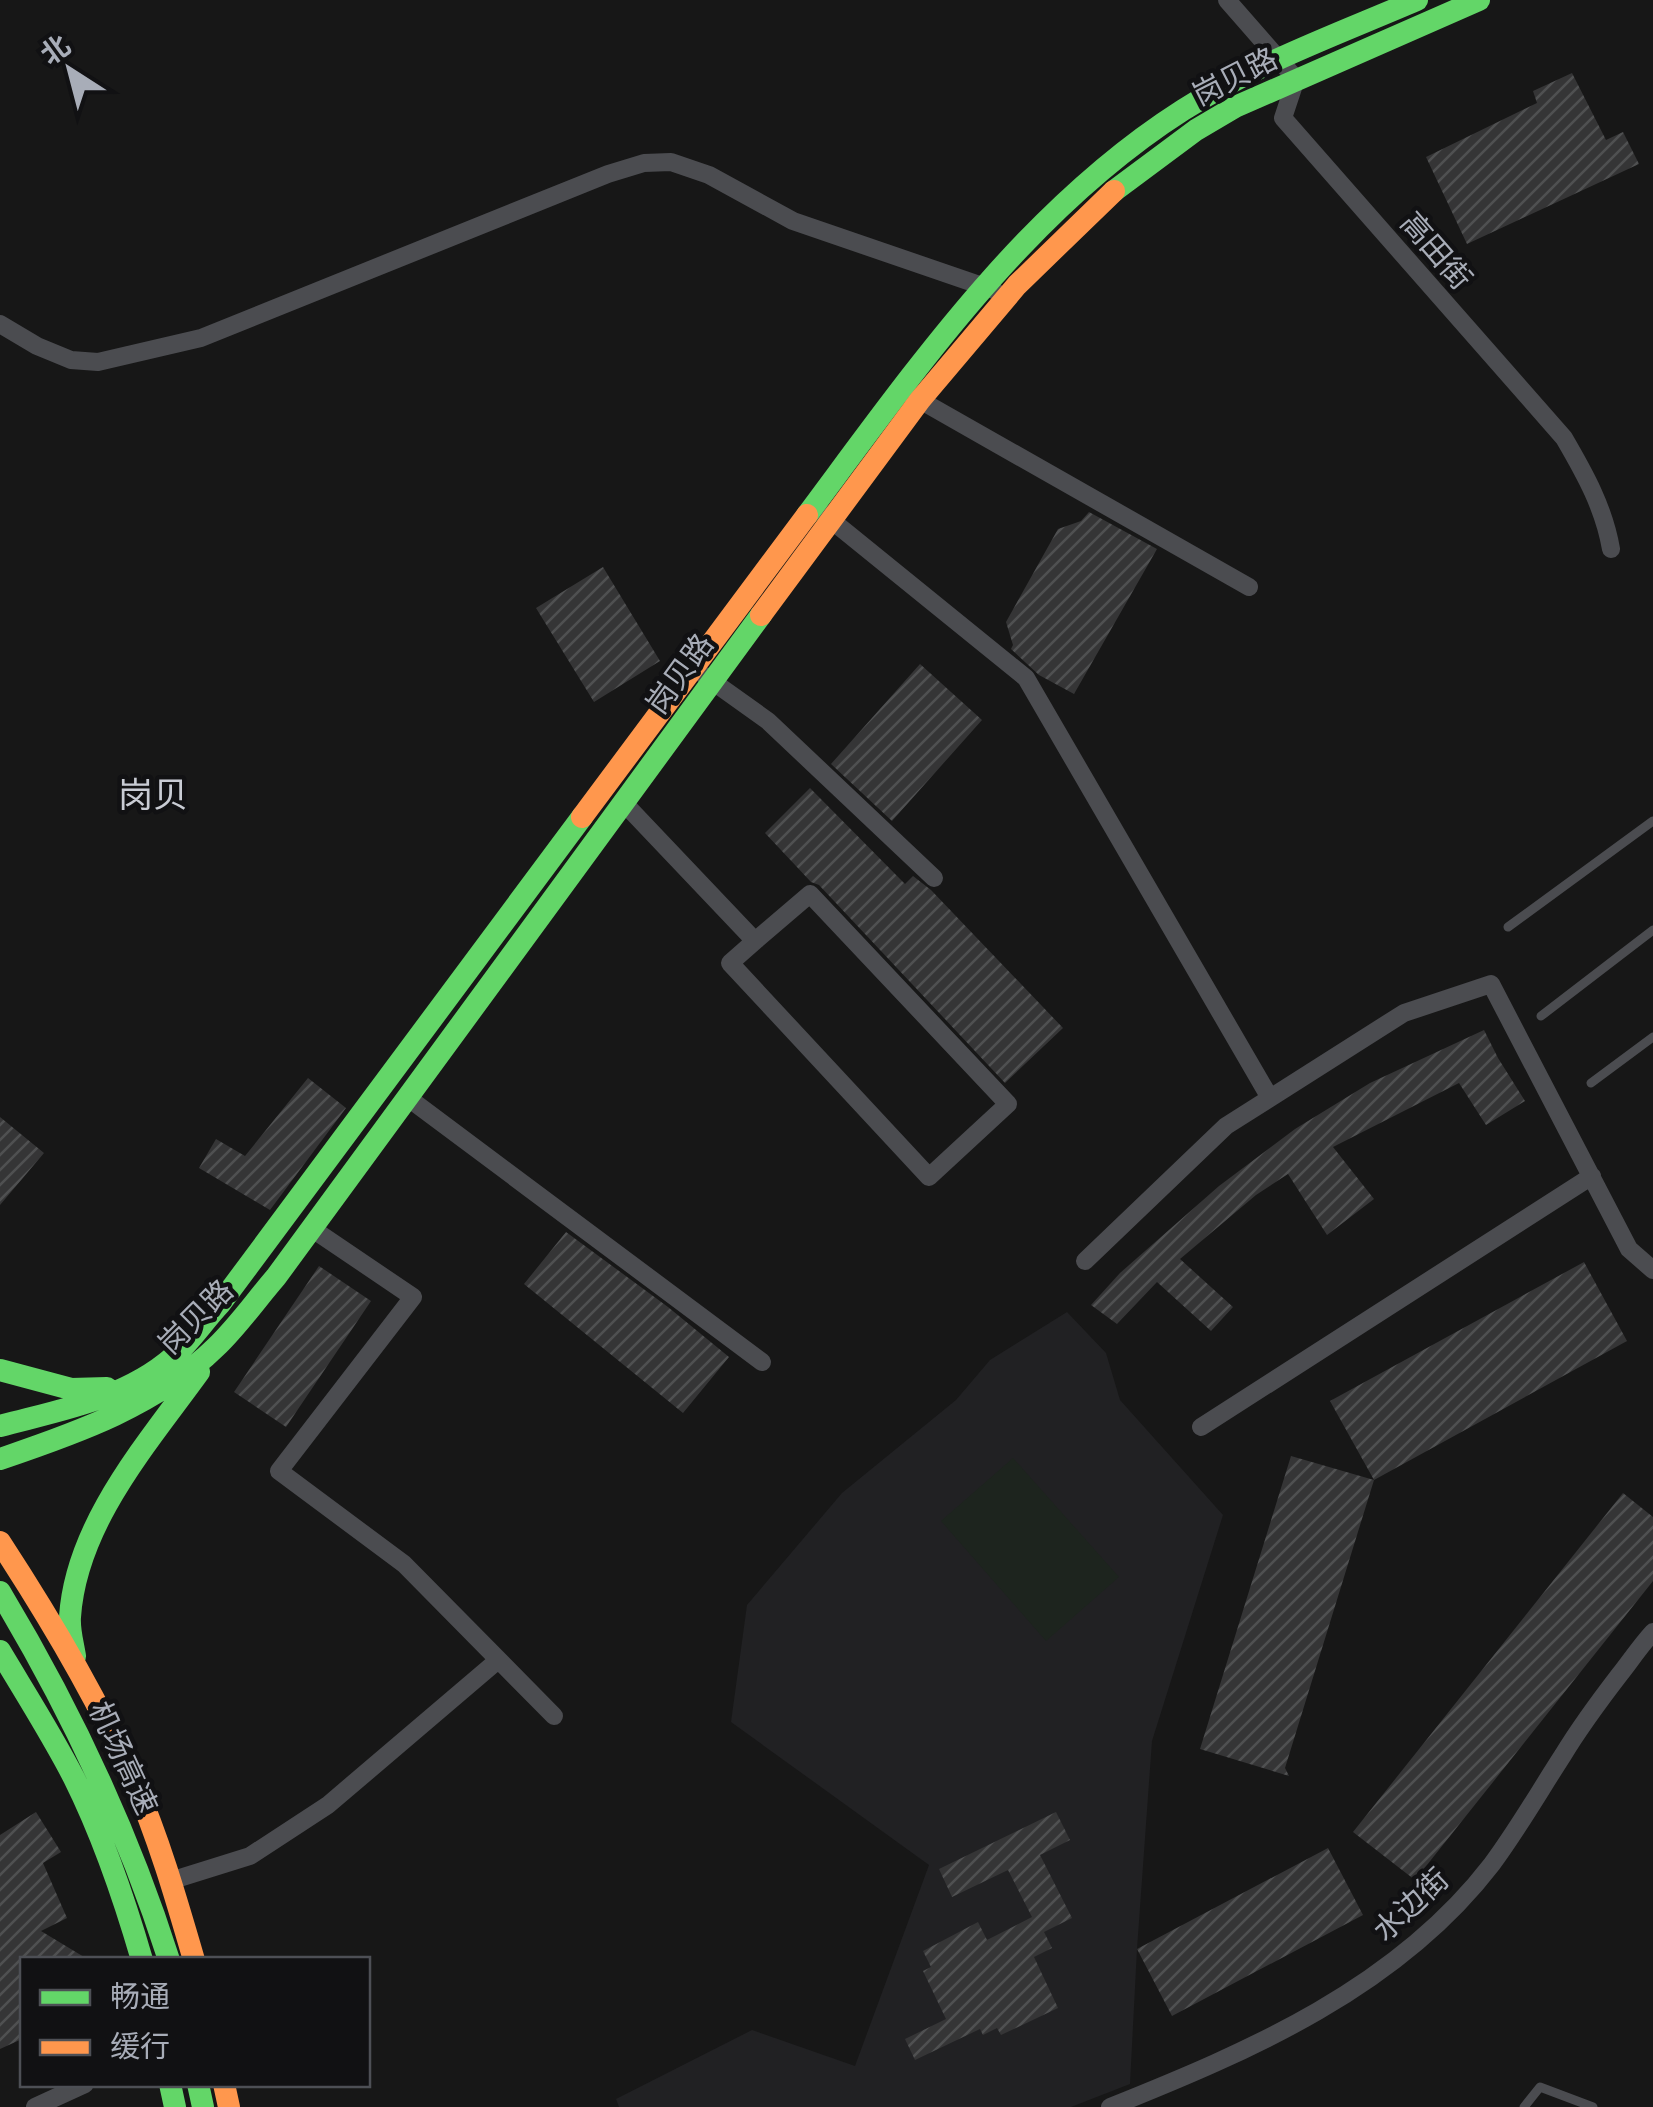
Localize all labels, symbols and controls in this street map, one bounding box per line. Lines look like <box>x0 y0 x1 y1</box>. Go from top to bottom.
north arrow <box>20 20 120 120</box>
text: 北 <box>33 27 78 73</box>
street label: 岗贝路 <box>1186 39 1284 114</box>
street label: 高田街 <box>1392 204 1481 297</box>
street label: 岗贝路 <box>637 626 722 722</box>
district label: 岗贝 <box>118 772 188 818</box>
street label: 岗贝路 <box>150 1271 241 1362</box>
street label: 机场高速 <box>80 1695 166 1820</box>
street label: 水边街 <box>1364 1860 1457 1950</box>
legend <box>20 1957 370 2087</box>
text: 畅通 <box>110 1977 170 2016</box>
text: 缓行 <box>110 2027 170 2066</box>

